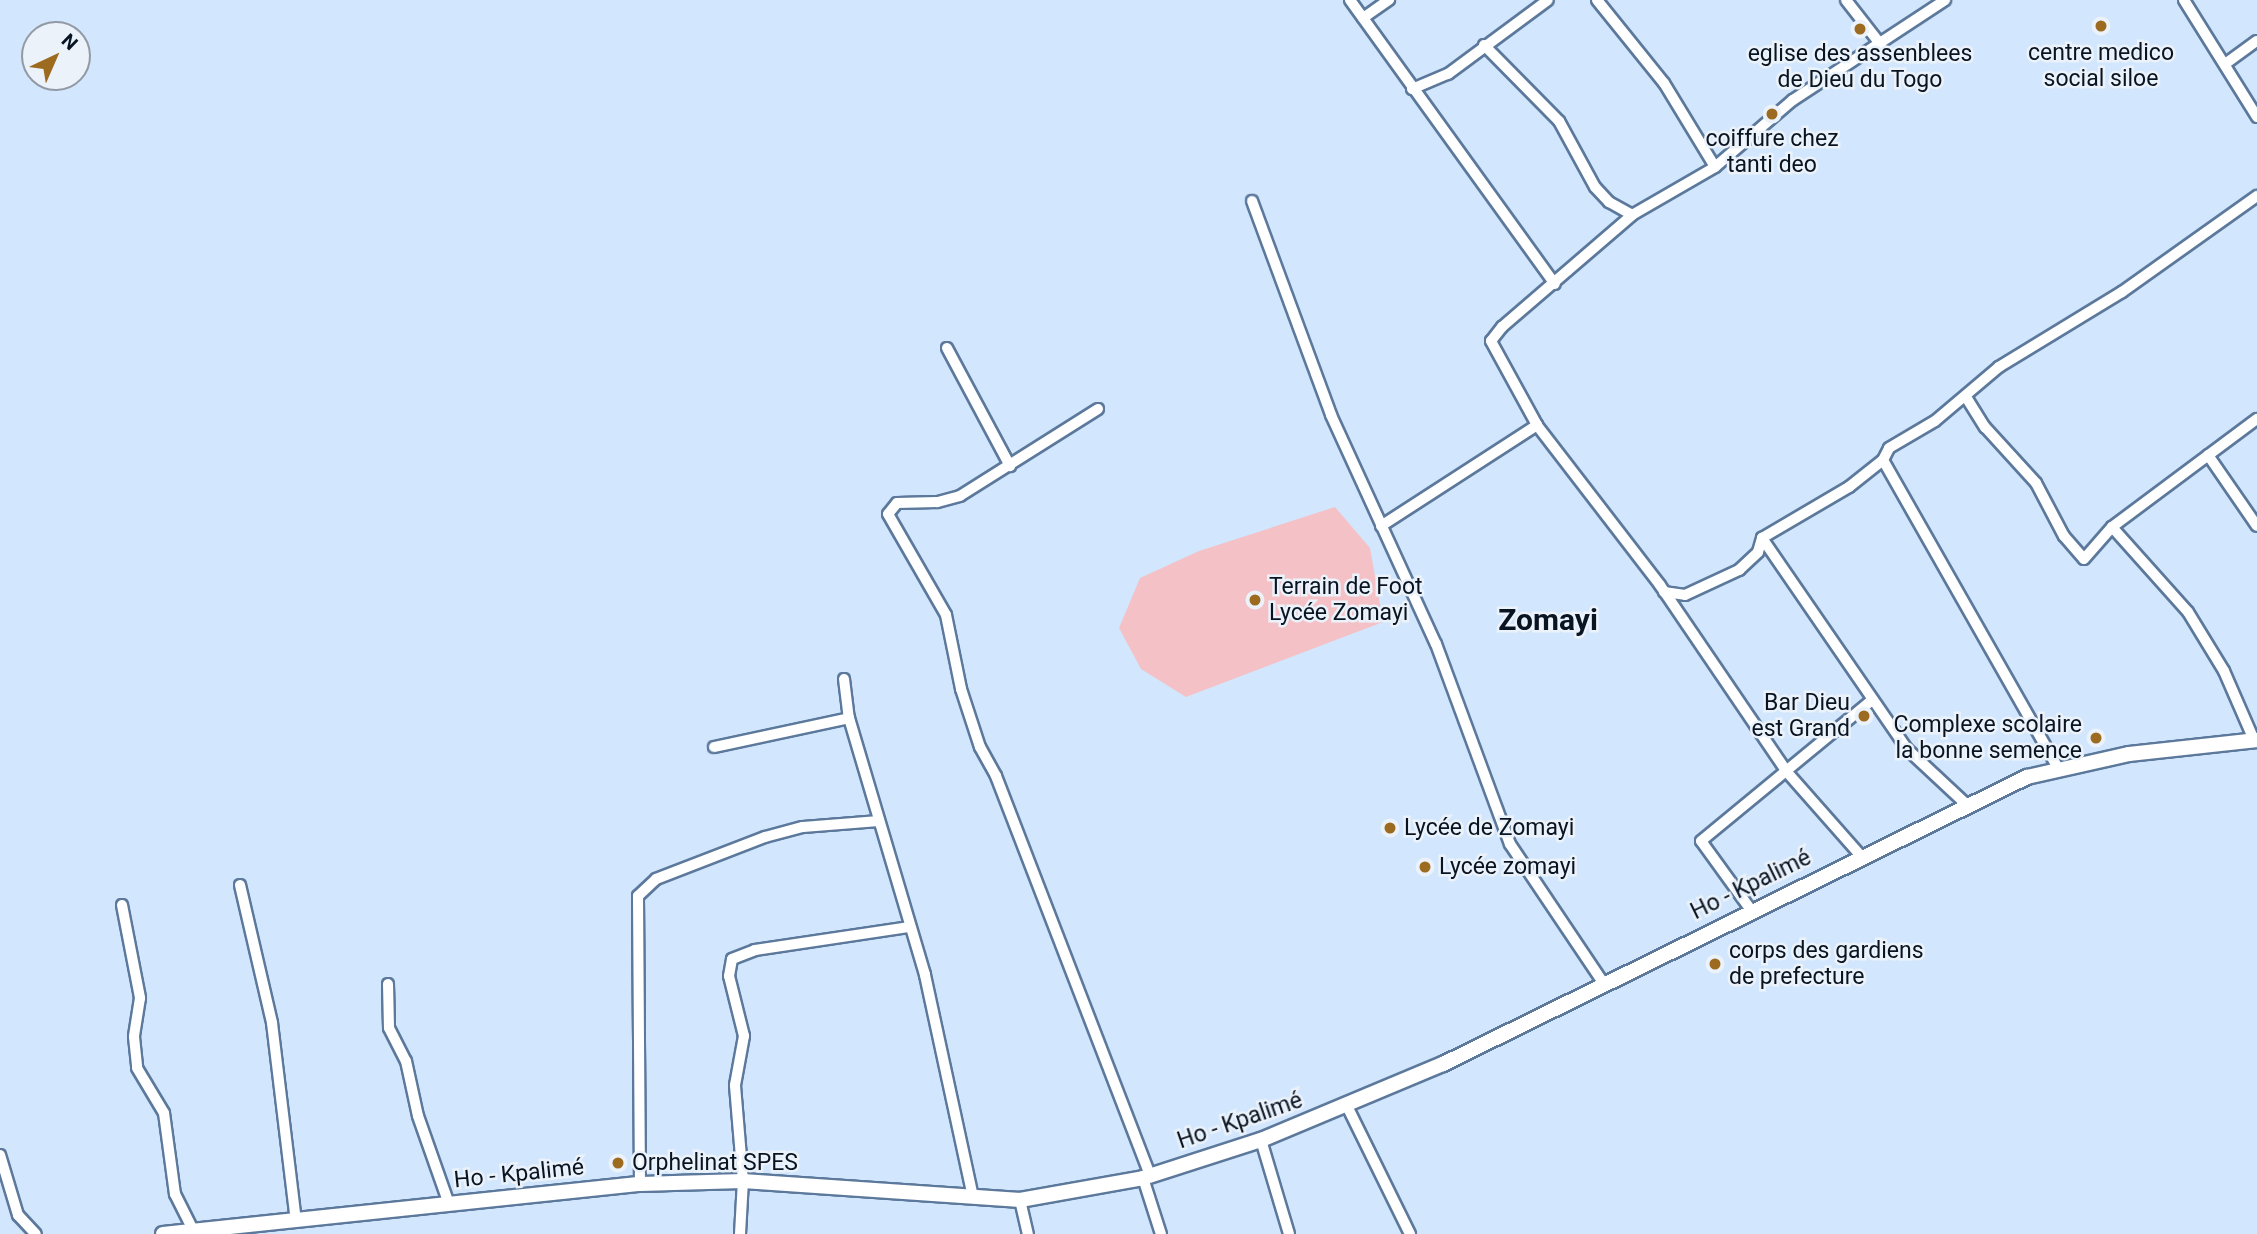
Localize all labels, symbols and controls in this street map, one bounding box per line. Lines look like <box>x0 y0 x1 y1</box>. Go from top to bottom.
marker: centre medico social siloe <box>2091 16 2111 36</box>
north arrow <box>21 21 91 91</box>
marker: eglise des assenblees de Dieu du Togo <box>1852 21 1868 37</box>
text: N <box>57 29 82 55</box>
place label: centre medico social siloe <box>2028 39 2174 93</box>
place label: eglise des assenblees de Dieu du Togo <box>1748 40 1972 94</box>
marker: coiffure chez tanti deo <box>1764 106 1780 122</box>
place label: coiffure chez tanti deo <box>1705 125 1839 179</box>
place label: Terrain de Foot Lycée Zomayi <box>1269 573 1423 627</box>
marker: Terrain de Foot Lycée Zomayi <box>1247 592 1263 608</box>
district label: Zomayi <box>1498 602 1598 638</box>
place label: Bar Dieu est Grand <box>1752 689 1850 743</box>
marker: Bar Dieu est Grand <box>1856 708 1872 724</box>
place label: Complexe scolaire la bonne semence <box>1893 711 2082 765</box>
marker: Complexe scolaire la bonne semence <box>2088 730 2104 746</box>
place label: Lycée de Zomayi <box>1404 814 1574 842</box>
marker: Lycée de Zomayi <box>1382 820 1398 836</box>
street label: Ho - Kpalimé <box>1686 844 1816 926</box>
place label: Lycée zomayi <box>1439 853 1576 881</box>
marker: Lycée zomayi <box>1417 859 1433 875</box>
place label: corps des gardiens de prefecture <box>1729 937 1924 991</box>
marker: corps des gardiens de prefecture <box>1707 956 1723 972</box>
street label: Ho - Kpalimé <box>1174 1087 1306 1155</box>
place label: Orphelinat SPES <box>632 1149 798 1177</box>
street label: Ho - Kpalimé <box>453 1153 585 1195</box>
marker: Orphelinat SPES <box>610 1155 626 1171</box>

